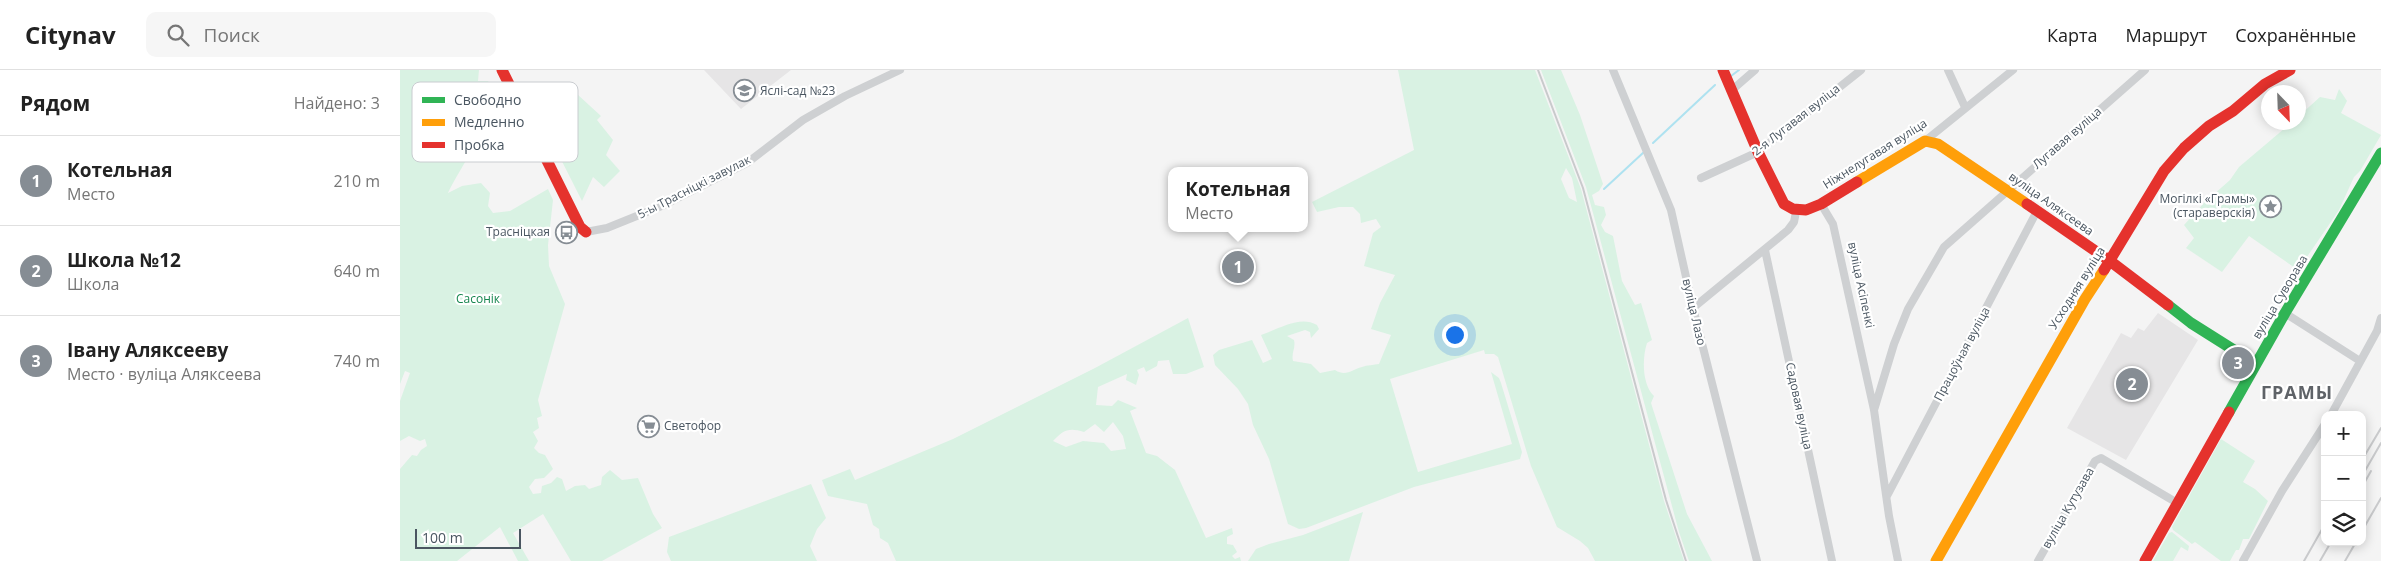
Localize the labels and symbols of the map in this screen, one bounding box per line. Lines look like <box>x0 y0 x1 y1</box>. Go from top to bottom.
school or university icon: Яслі-сад №23 <box>732 79 756 103</box>
street label: 2-я Лугавая вуліца <box>1748 80 1843 159</box>
legend <box>412 82 578 162</box>
place label: Яслі-сад №23 <box>760 82 836 99</box>
north arrow <box>2261 85 2306 130</box>
text: Свободно <box>454 90 521 109</box>
street label: Лугавая вуліца <box>2028 103 2105 172</box>
text: Медленно <box>454 112 525 131</box>
street label: Ніжнелугавая вуліца <box>1819 115 1930 193</box>
text: Пробка <box>454 135 505 154</box>
street label: 5-ы Трасніцкі завулак <box>634 150 754 223</box>
street label: вуліца Аляксеева <box>2005 168 2097 239</box>
place label: Могілкі «Грамы» (стараверскія) <box>2159 190 2255 221</box>
place icon: Могілкі «Грамы» (стараверскія) <box>2259 194 2283 218</box>
bus stop icon: Трасніцкая <box>554 220 578 244</box>
place label: Трасніцкая <box>486 223 550 240</box>
street label: вуліца Асіпенкі <box>1844 240 1879 329</box>
street label: Усходняя вуліца <box>2044 243 2109 332</box>
pin: 1 <box>1222 248 1254 286</box>
street label: вуліца Суворава <box>2248 252 2311 342</box>
street label: вуліца Лазо <box>1679 277 1710 347</box>
park label: Сасонік <box>456 290 501 307</box>
street label: Працоўная вуліца <box>1930 304 1994 404</box>
your location <box>1442 322 1468 348</box>
pin: 3 <box>2222 344 2254 382</box>
street label: Садовая вуліца <box>1782 361 1817 451</box>
pin: 2 <box>2116 365 2148 403</box>
district label: ГРАМЫ <box>2261 380 2333 404</box>
supermarket icon: Светофор <box>636 414 660 438</box>
place label: Светофор <box>664 417 721 434</box>
street label: вуліца Кутузава <box>2037 464 2098 551</box>
scale bar <box>415 526 521 549</box>

